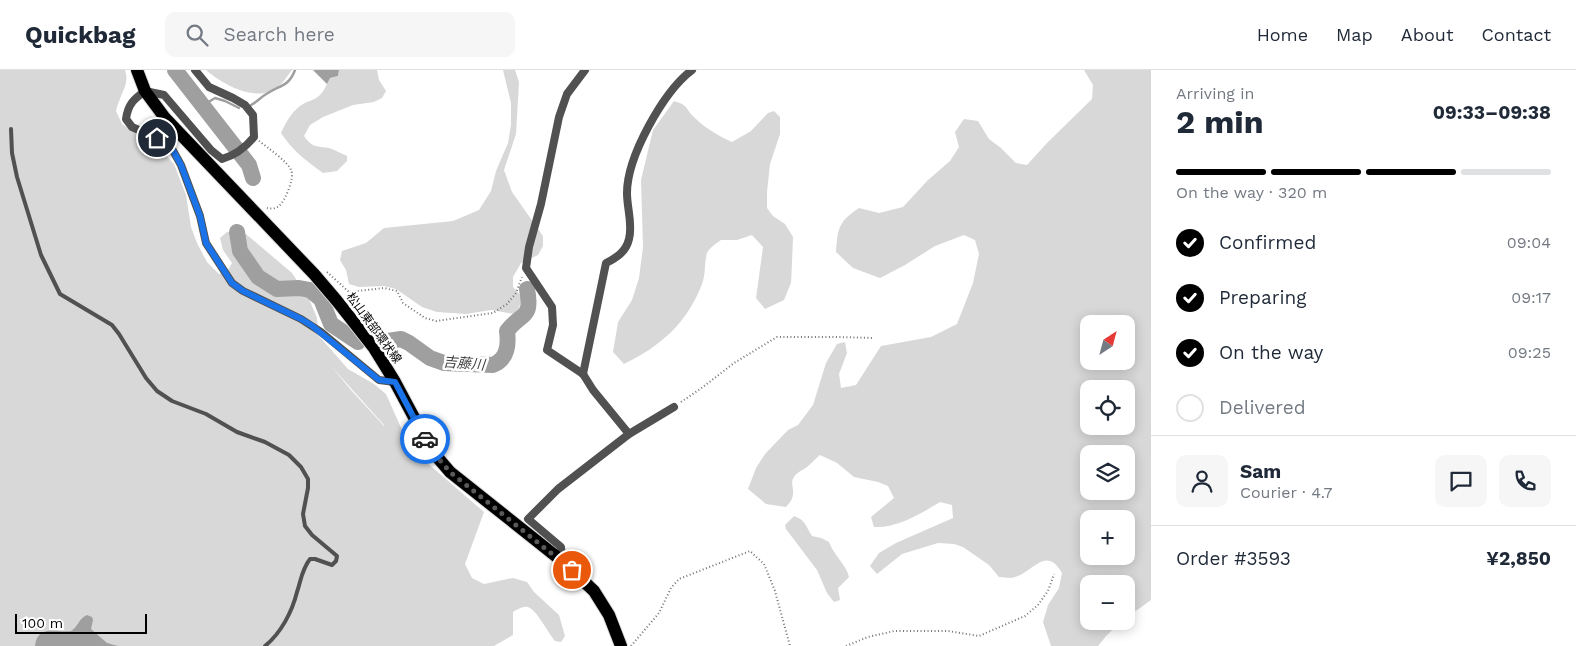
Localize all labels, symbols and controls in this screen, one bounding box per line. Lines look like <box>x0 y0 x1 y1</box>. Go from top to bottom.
search box <box>165 12 515 57</box>
text: Quickbag <box>25 21 135 49</box>
icon: search <box>183 21 211 49</box>
text: Search here <box>223 23 335 46</box>
text: Home <box>1257 24 1308 45</box>
text: Map <box>1336 24 1373 45</box>
text: About <box>1401 24 1453 45</box>
text: Contact <box>1481 24 1551 45</box>
text: Arriving in <box>1176 84 1254 103</box>
text: 09:33–09:38 <box>1433 101 1551 124</box>
text: 2 min <box>1176 103 1264 141</box>
pin <box>136 117 178 159</box>
icon: home <box>143 124 171 152</box>
text: On the way · 320 m <box>1176 183 1327 202</box>
icon: check <box>1176 229 1204 257</box>
text: Confirmed <box>1219 231 1316 254</box>
text: 09:04 <box>1507 233 1551 252</box>
icon: check <box>1176 284 1204 312</box>
text: Preparing <box>1219 286 1306 309</box>
text: 09:17 <box>1511 288 1551 307</box>
street label: 松山東部環状線 <box>344 290 404 366</box>
north arrow <box>1080 315 1135 370</box>
map controls <box>1080 315 1135 630</box>
icon: check <box>1176 339 1204 367</box>
text: On the way <box>1219 341 1323 364</box>
text: 09:25 <box>1508 343 1551 362</box>
water label: 吉藤川 <box>442 353 488 373</box>
button: locate <box>1080 380 1135 435</box>
text: Delivered <box>1219 396 1306 419</box>
courier <box>400 414 450 464</box>
icon: car <box>411 425 439 453</box>
button: layers <box>1080 445 1135 500</box>
button: person <box>1176 455 1228 507</box>
button: chat <box>1435 455 1487 507</box>
button: phone <box>1499 455 1551 507</box>
text: Sam <box>1240 460 1281 483</box>
text: Courier · 4.7 <box>1240 483 1333 502</box>
button: + <box>1080 510 1135 565</box>
text: Order #3593 <box>1176 547 1291 570</box>
text: ¥2,850 <box>1486 547 1551 570</box>
pin <box>551 549 593 591</box>
icon: bag <box>558 556 586 584</box>
button: − <box>1080 575 1135 630</box>
scale bar <box>15 611 148 634</box>
text: 100 m <box>22 615 63 631</box>

